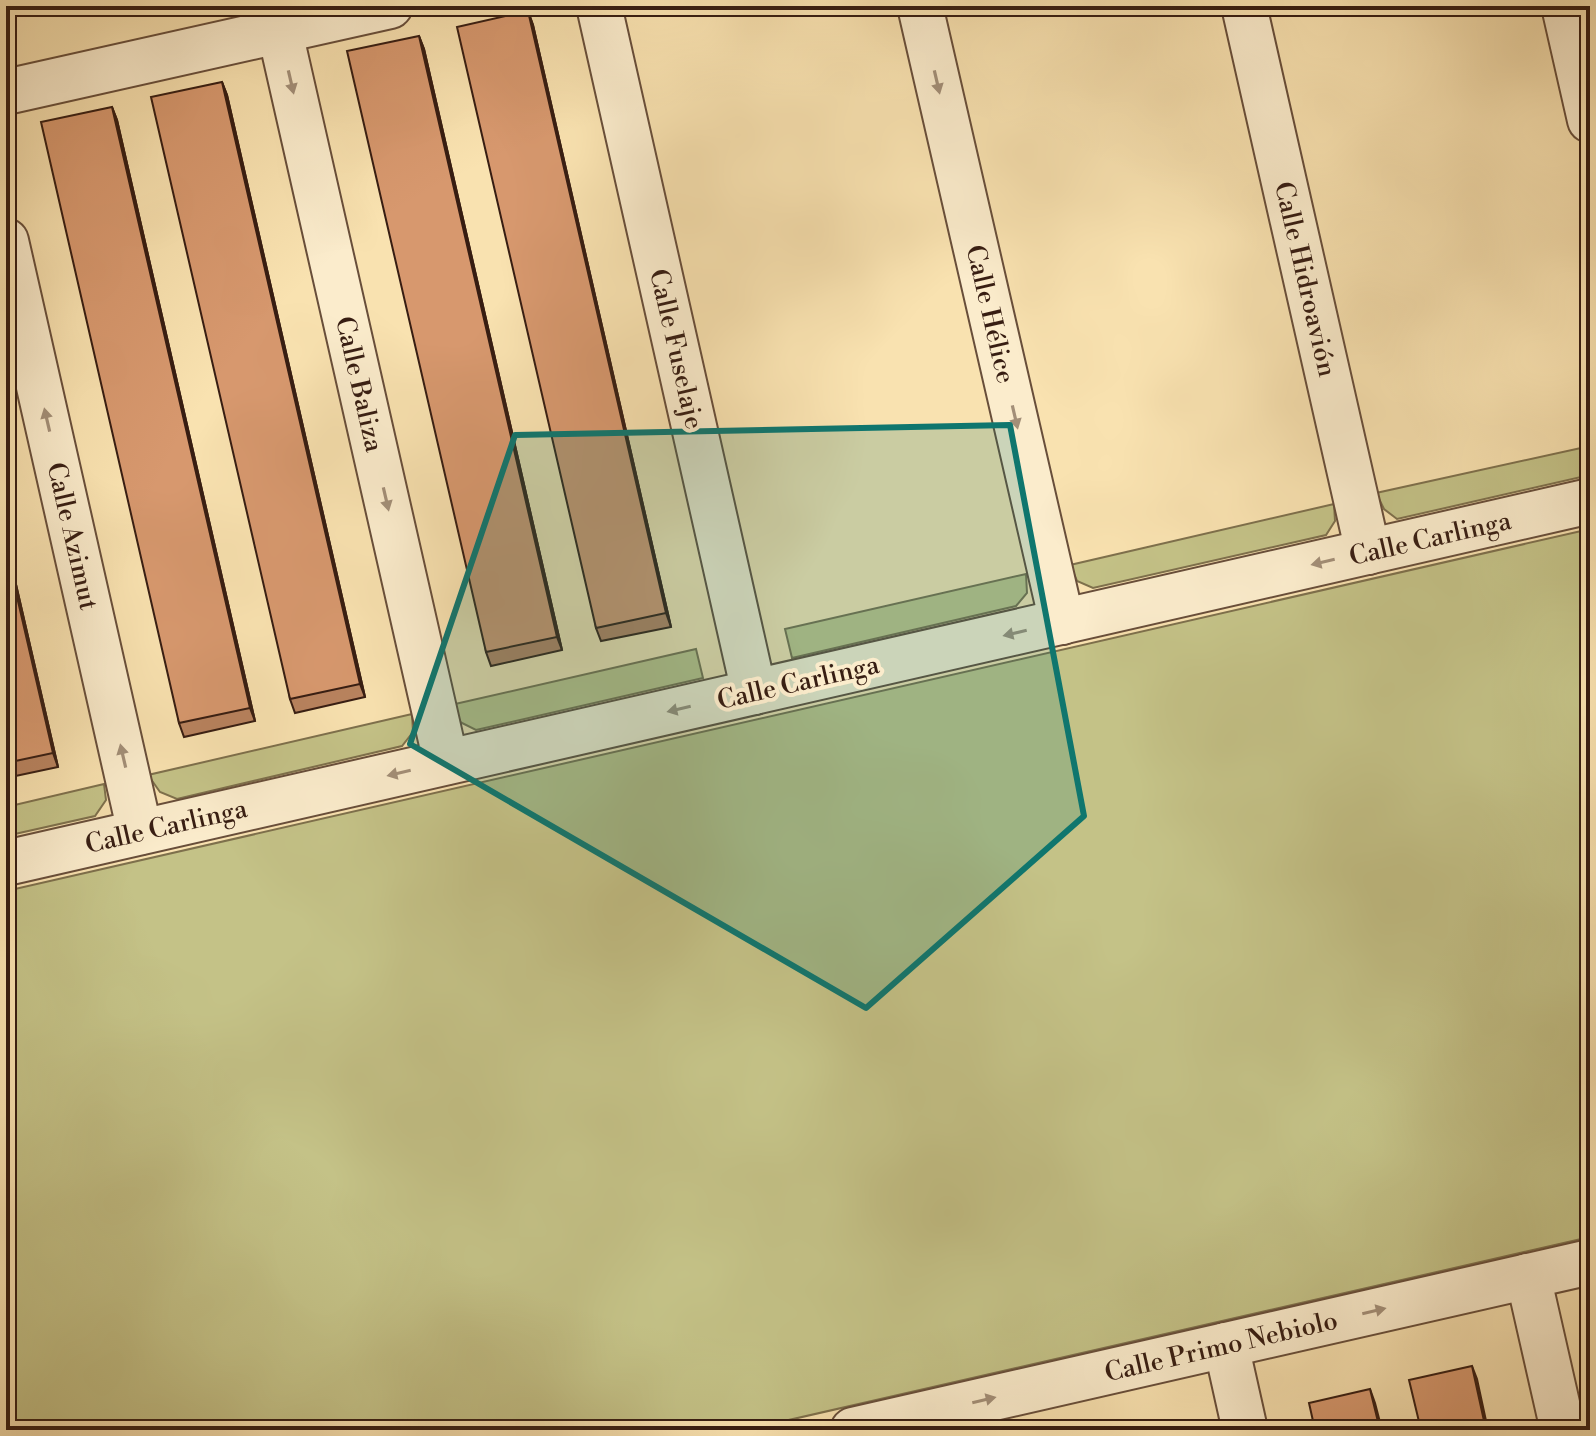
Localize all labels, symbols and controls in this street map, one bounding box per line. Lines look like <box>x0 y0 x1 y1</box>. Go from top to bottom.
one-way arrow <box>285 70 298 95</box>
one-way arrow <box>931 70 944 95</box>
street label: Calle Hidroavión <box>1267 179 1343 380</box>
street label: Calle Hélice <box>959 242 1022 387</box>
street label: Calle Fuselaje <box>642 266 710 432</box>
street label: Calle Baliza <box>328 313 390 456</box>
one-way arrow <box>1009 405 1022 430</box>
one-way arrow <box>40 408 53 433</box>
street label: Calle Azimut <box>39 459 105 613</box>
one-way arrow <box>380 487 393 512</box>
street label: Calle Carlinga <box>1346 505 1515 573</box>
one-way arrow <box>1310 556 1335 569</box>
one-way arrow <box>1002 627 1027 639</box>
street label: Calle Carlinga <box>714 649 883 717</box>
one-way arrow <box>667 703 692 716</box>
one-way arrow <box>116 743 129 768</box>
one-way arrow <box>386 767 411 780</box>
street label: Calle Carlinga <box>82 793 251 861</box>
one-way arrow <box>1361 1304 1386 1317</box>
street label: Calle Primo Nebiolo <box>1102 1305 1341 1389</box>
one-way arrow <box>971 1393 996 1406</box>

